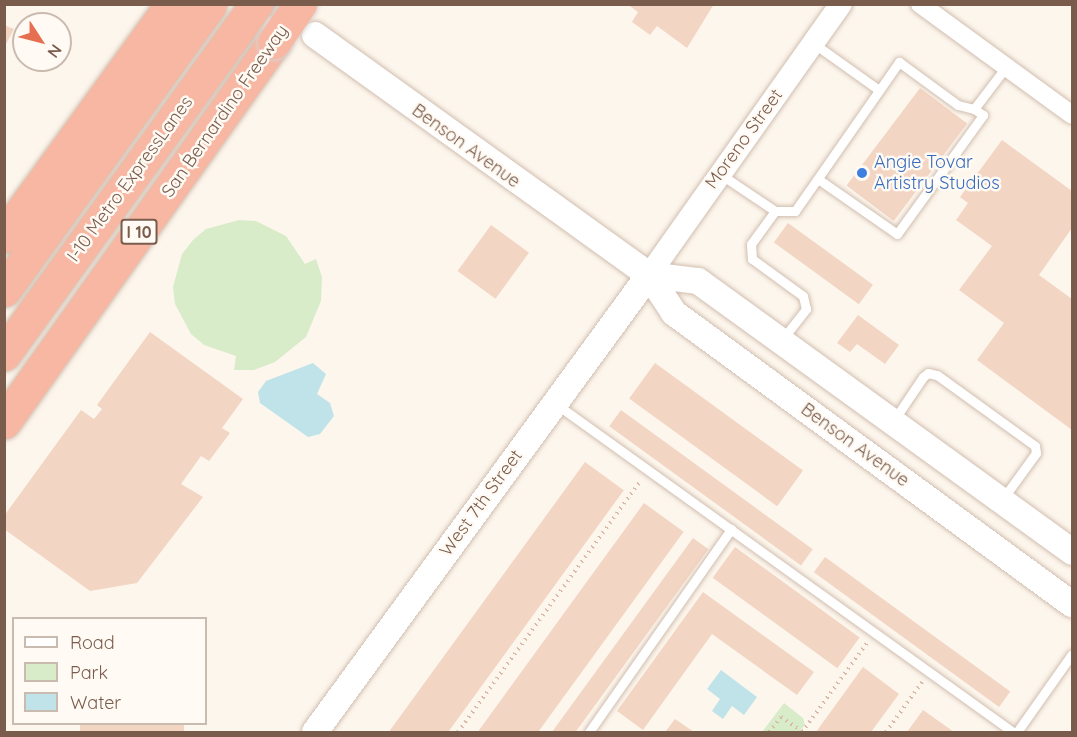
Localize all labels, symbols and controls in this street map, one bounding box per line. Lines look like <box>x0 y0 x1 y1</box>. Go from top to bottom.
north arrow <box>12 12 72 72</box>
street label: San Bernardino Freeway <box>157 21 293 201</box>
text: N <box>43 41 66 62</box>
street label: Moreno Street <box>701 85 787 193</box>
street label: I-10 Metro ExpressLanes <box>63 92 197 266</box>
street label: Benson Avenue <box>408 100 524 192</box>
place label: Angie Tovar Artistry Studios <box>874 152 1000 195</box>
marker: Angie Tovar Artistry Studios <box>855 166 869 180</box>
road number: I 10 <box>120 219 158 245</box>
street label: Benson Avenue <box>797 399 913 491</box>
street label: West 7th Street <box>435 446 527 560</box>
legend <box>12 617 207 725</box>
text: Road <box>70 631 115 654</box>
text: Park <box>70 661 108 684</box>
text: Water <box>70 691 121 714</box>

